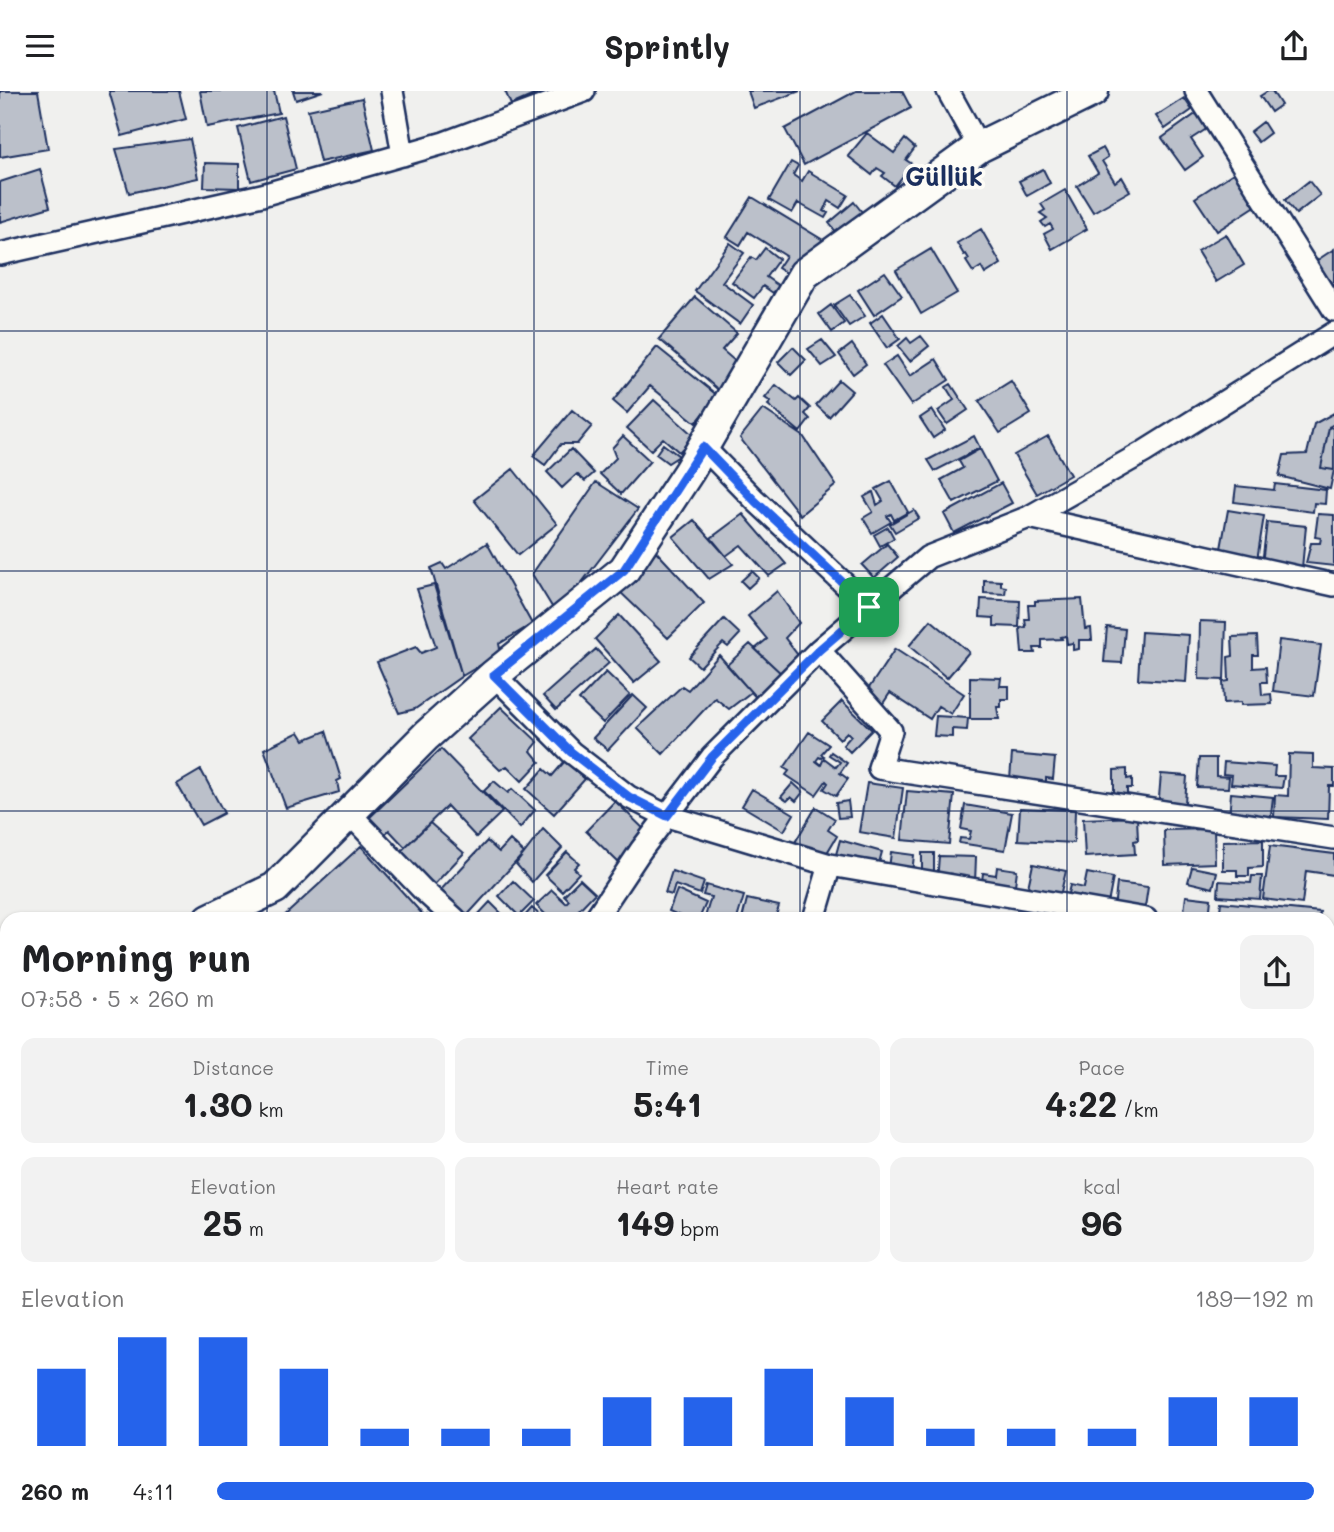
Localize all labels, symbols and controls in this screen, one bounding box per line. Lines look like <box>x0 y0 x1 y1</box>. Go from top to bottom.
text: Sprintly <box>604 25 730 67</box>
icon: menu <box>21 27 59 65</box>
icon: share <box>1275 27 1313 65</box>
district label: Güllük <box>905 159 983 193</box>
pin <box>839 577 899 637</box>
icon: arrive <box>850 588 888 626</box>
text: Morning run <box>21 932 251 982</box>
button: share <box>1240 935 1314 1009</box>
text: 07:58 · 5 × 260 m <box>21 983 214 1013</box>
text: Distance <box>192 1055 274 1080</box>
text: Time <box>646 1055 689 1080</box>
text: Pace <box>1079 1055 1125 1080</box>
text: 1.30 <box>183 1080 252 1126</box>
text: 5:41 <box>633 1080 702 1126</box>
text: 4:22 <box>1045 1080 1117 1126</box>
text: km <box>252 1097 284 1122</box>
text: /km <box>1117 1097 1159 1122</box>
text: Elevation <box>191 1174 276 1199</box>
text: Heart rate <box>616 1174 719 1199</box>
text: kcal <box>1083 1174 1121 1199</box>
text: 25 <box>203 1199 243 1245</box>
text: 149 <box>616 1199 674 1245</box>
text: 96 <box>1081 1199 1123 1245</box>
text: m <box>243 1216 264 1241</box>
text: bpm <box>674 1216 719 1241</box>
text: Elevation <box>21 1283 124 1313</box>
text: 189–192 m <box>1195 1283 1314 1313</box>
text: 260 m <box>21 1476 89 1506</box>
text: 4:11 <box>133 1476 174 1506</box>

